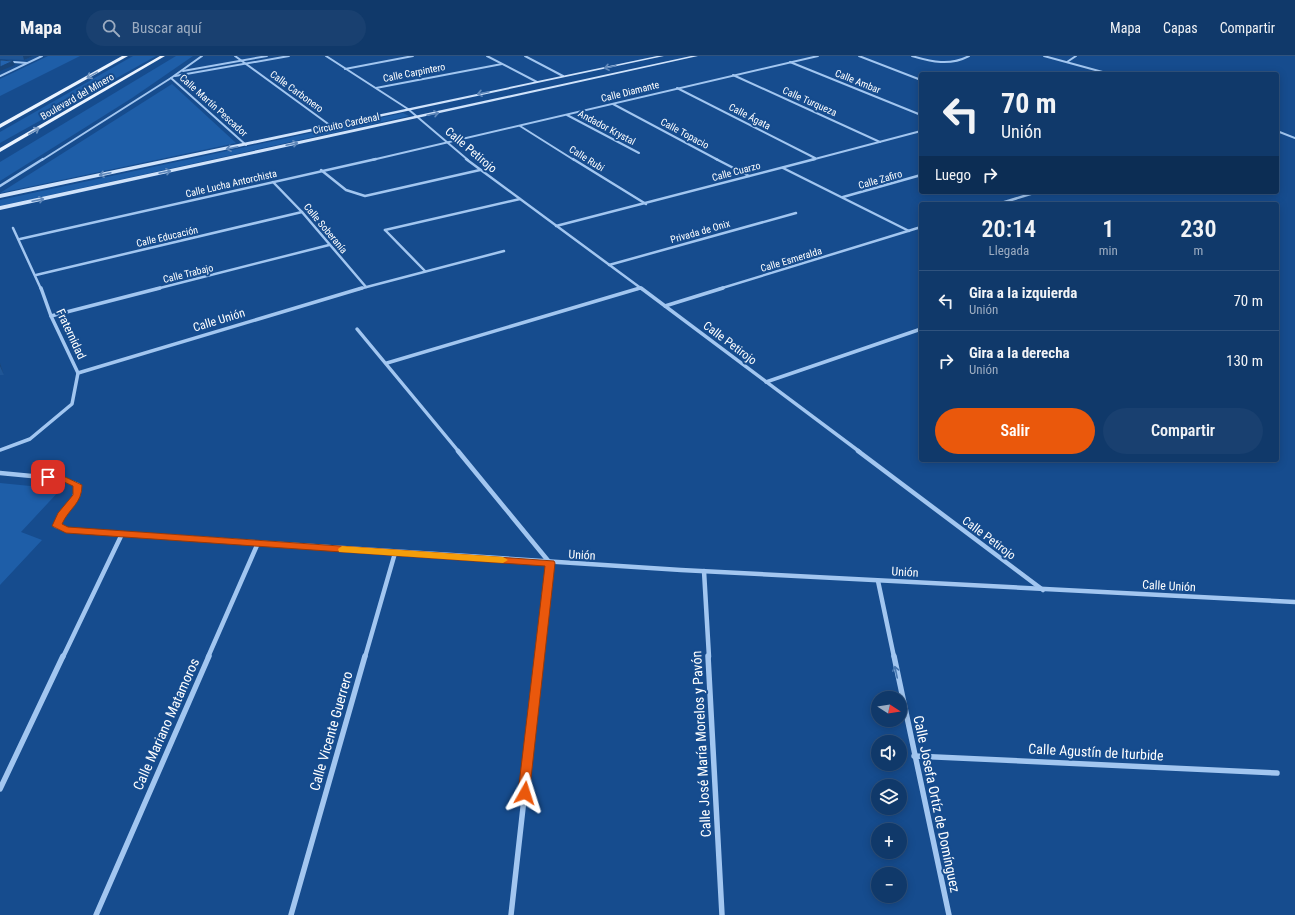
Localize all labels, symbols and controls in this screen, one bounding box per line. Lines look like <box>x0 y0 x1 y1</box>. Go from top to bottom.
search box <box>86 10 366 46</box>
text: Mapa <box>20 16 62 39</box>
icon: search <box>100 17 122 39</box>
text: Buscar aquí <box>132 19 202 37</box>
text: Mapa <box>1110 20 1141 36</box>
text: Capas <box>1163 20 1198 36</box>
text: Compartir <box>1220 20 1275 36</box>
street label: Calle Carpintero <box>382 61 446 84</box>
one-way arrow <box>604 63 617 71</box>
street label: Calle Ambar <box>833 67 882 96</box>
street label: Calle Carbonero <box>268 68 325 114</box>
street label: Boulevard del Minero <box>39 71 116 122</box>
one-way arrow <box>86 72 98 79</box>
street label: Calle Martín Pescador <box>178 72 250 139</box>
street label: Calle Diamante <box>600 79 661 104</box>
street label: Calle Turqueza <box>781 85 839 118</box>
text: 70 m <box>1001 87 1057 120</box>
icon: left <box>935 88 987 140</box>
one-way arrow <box>476 90 489 98</box>
street label: Calle Ágata <box>727 100 773 132</box>
street label: Andador Krystal <box>576 108 637 147</box>
one-way arrow <box>426 109 439 117</box>
street label: Circuito Cardenal <box>312 111 380 136</box>
street label: Calle Topacio <box>659 116 711 151</box>
text: Unión <box>1001 121 1042 142</box>
street label: Calle Petirojo <box>442 124 500 176</box>
one-way arrow <box>28 127 40 134</box>
one-way arrow <box>285 140 298 148</box>
street label: Calle Rubi <box>567 143 606 174</box>
one-way arrow <box>226 144 239 152</box>
street label: Calle Cuarzo <box>711 160 762 183</box>
icon: right <box>979 164 1001 186</box>
text: Luego <box>935 166 971 184</box>
one-way arrow <box>158 168 171 176</box>
street label: Calle Lucha Antorchista <box>184 168 278 199</box>
street label: Calle Zafiro <box>857 168 903 191</box>
one-way arrow <box>99 171 112 179</box>
one-way arrow <box>31 195 44 203</box>
street label: Calle Soberanía <box>302 201 350 256</box>
text: 20:14 <box>982 215 1036 243</box>
text: 1 <box>1102 215 1114 243</box>
text: 230 <box>1180 215 1216 243</box>
street label: Privada de Onix <box>669 218 732 245</box>
street label: Calle Educación <box>135 224 199 249</box>
text: Llegada <box>989 243 1029 258</box>
text: min <box>1099 243 1118 258</box>
text: m <box>1193 243 1203 258</box>
street label: Calle Esmeralda <box>759 245 823 274</box>
street label: Calle Trabajo <box>162 262 214 285</box>
text: Gira a la izquierda <box>969 284 1077 302</box>
icon: left <box>935 290 957 312</box>
text: 70 m <box>1233 292 1263 310</box>
text: Unión <box>969 302 998 317</box>
street label: Calle Unión <box>191 305 247 335</box>
street label: Fraternidad <box>53 307 89 361</box>
street label: Calle Petirojo <box>701 318 759 368</box>
text: Gira a la derecha <box>969 344 1070 362</box>
icon: right <box>935 350 957 372</box>
text: 130 m <box>1226 352 1263 370</box>
text: Unión <box>969 362 998 377</box>
button: Salir <box>935 408 1095 454</box>
button: Compartir <box>1103 408 1263 454</box>
pin <box>31 460 65 494</box>
icon: arrive <box>37 466 59 488</box>
street label: Calle Petirojo <box>960 513 1018 563</box>
street label: Unión <box>568 547 596 563</box>
street label: Unión <box>891 564 919 580</box>
street label: Calle Unión <box>1142 578 1196 594</box>
street label: Calle José María Morelos y Pavón <box>688 650 714 838</box>
street label: Calle Mariano Matamoros <box>130 656 202 792</box>
one-way arrow <box>892 666 900 679</box>
street label: Calle Vicente Guerrero <box>306 670 356 792</box>
north arrow <box>871 691 907 727</box>
map controls <box>871 691 907 903</box>
street label: Calle Josefa Ortíz de Domínguez <box>910 714 964 894</box>
button: sound <box>871 735 907 771</box>
street label: Calle Agustín de Iturbide <box>1028 740 1164 764</box>
position arrow <box>504 772 546 814</box>
button: layers <box>871 779 907 815</box>
button: + <box>871 823 907 859</box>
button: − <box>871 867 907 903</box>

